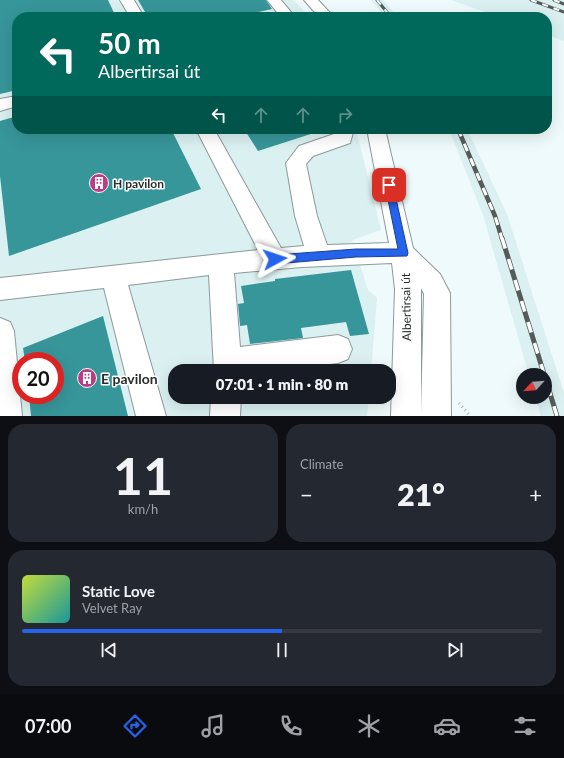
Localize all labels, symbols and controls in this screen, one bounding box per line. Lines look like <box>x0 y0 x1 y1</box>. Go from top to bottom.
text: 50 m <box>98 26 161 60</box>
icon: left <box>32 28 84 80</box>
text: Albertirsai út <box>98 60 200 82</box>
icon: left <box>208 104 230 126</box>
icon: ahead <box>250 104 272 126</box>
icon: ahead <box>292 104 314 126</box>
icon: right <box>334 104 356 126</box>
pin <box>372 168 406 202</box>
building icon: H pavilon <box>88 172 110 194</box>
icon: arrive <box>378 174 400 196</box>
place label: H pavilon <box>113 176 164 191</box>
position arrow <box>254 238 296 280</box>
street label: Albertirsai út <box>398 272 414 341</box>
speed limit sign: 20 <box>12 352 64 404</box>
building icon: E pavilon <box>76 367 98 389</box>
north arrow <box>516 368 552 404</box>
map controls <box>516 368 552 404</box>
place label: E pavilon <box>101 370 158 387</box>
text: 07:01 · 1 min · 80 m <box>216 375 348 393</box>
text: 11 <box>113 444 173 506</box>
text: Climate <box>300 456 343 472</box>
text: 21° <box>397 476 445 512</box>
text: − <box>300 481 313 508</box>
text: + <box>529 481 542 508</box>
text: km/h <box>128 501 158 517</box>
text: Static Love <box>82 582 155 600</box>
text: Velvet Ray <box>82 600 142 616</box>
icon: previous <box>98 639 120 661</box>
icon: pause <box>271 639 293 661</box>
icon: next <box>444 639 466 661</box>
icon: directions <box>121 712 149 740</box>
icon: music <box>199 712 227 740</box>
icon: phone <box>277 712 305 740</box>
icon: climate <box>355 712 383 740</box>
icon: car <box>433 712 461 740</box>
icon: filters <box>511 712 539 740</box>
text: 07:00 <box>25 715 71 737</box>

